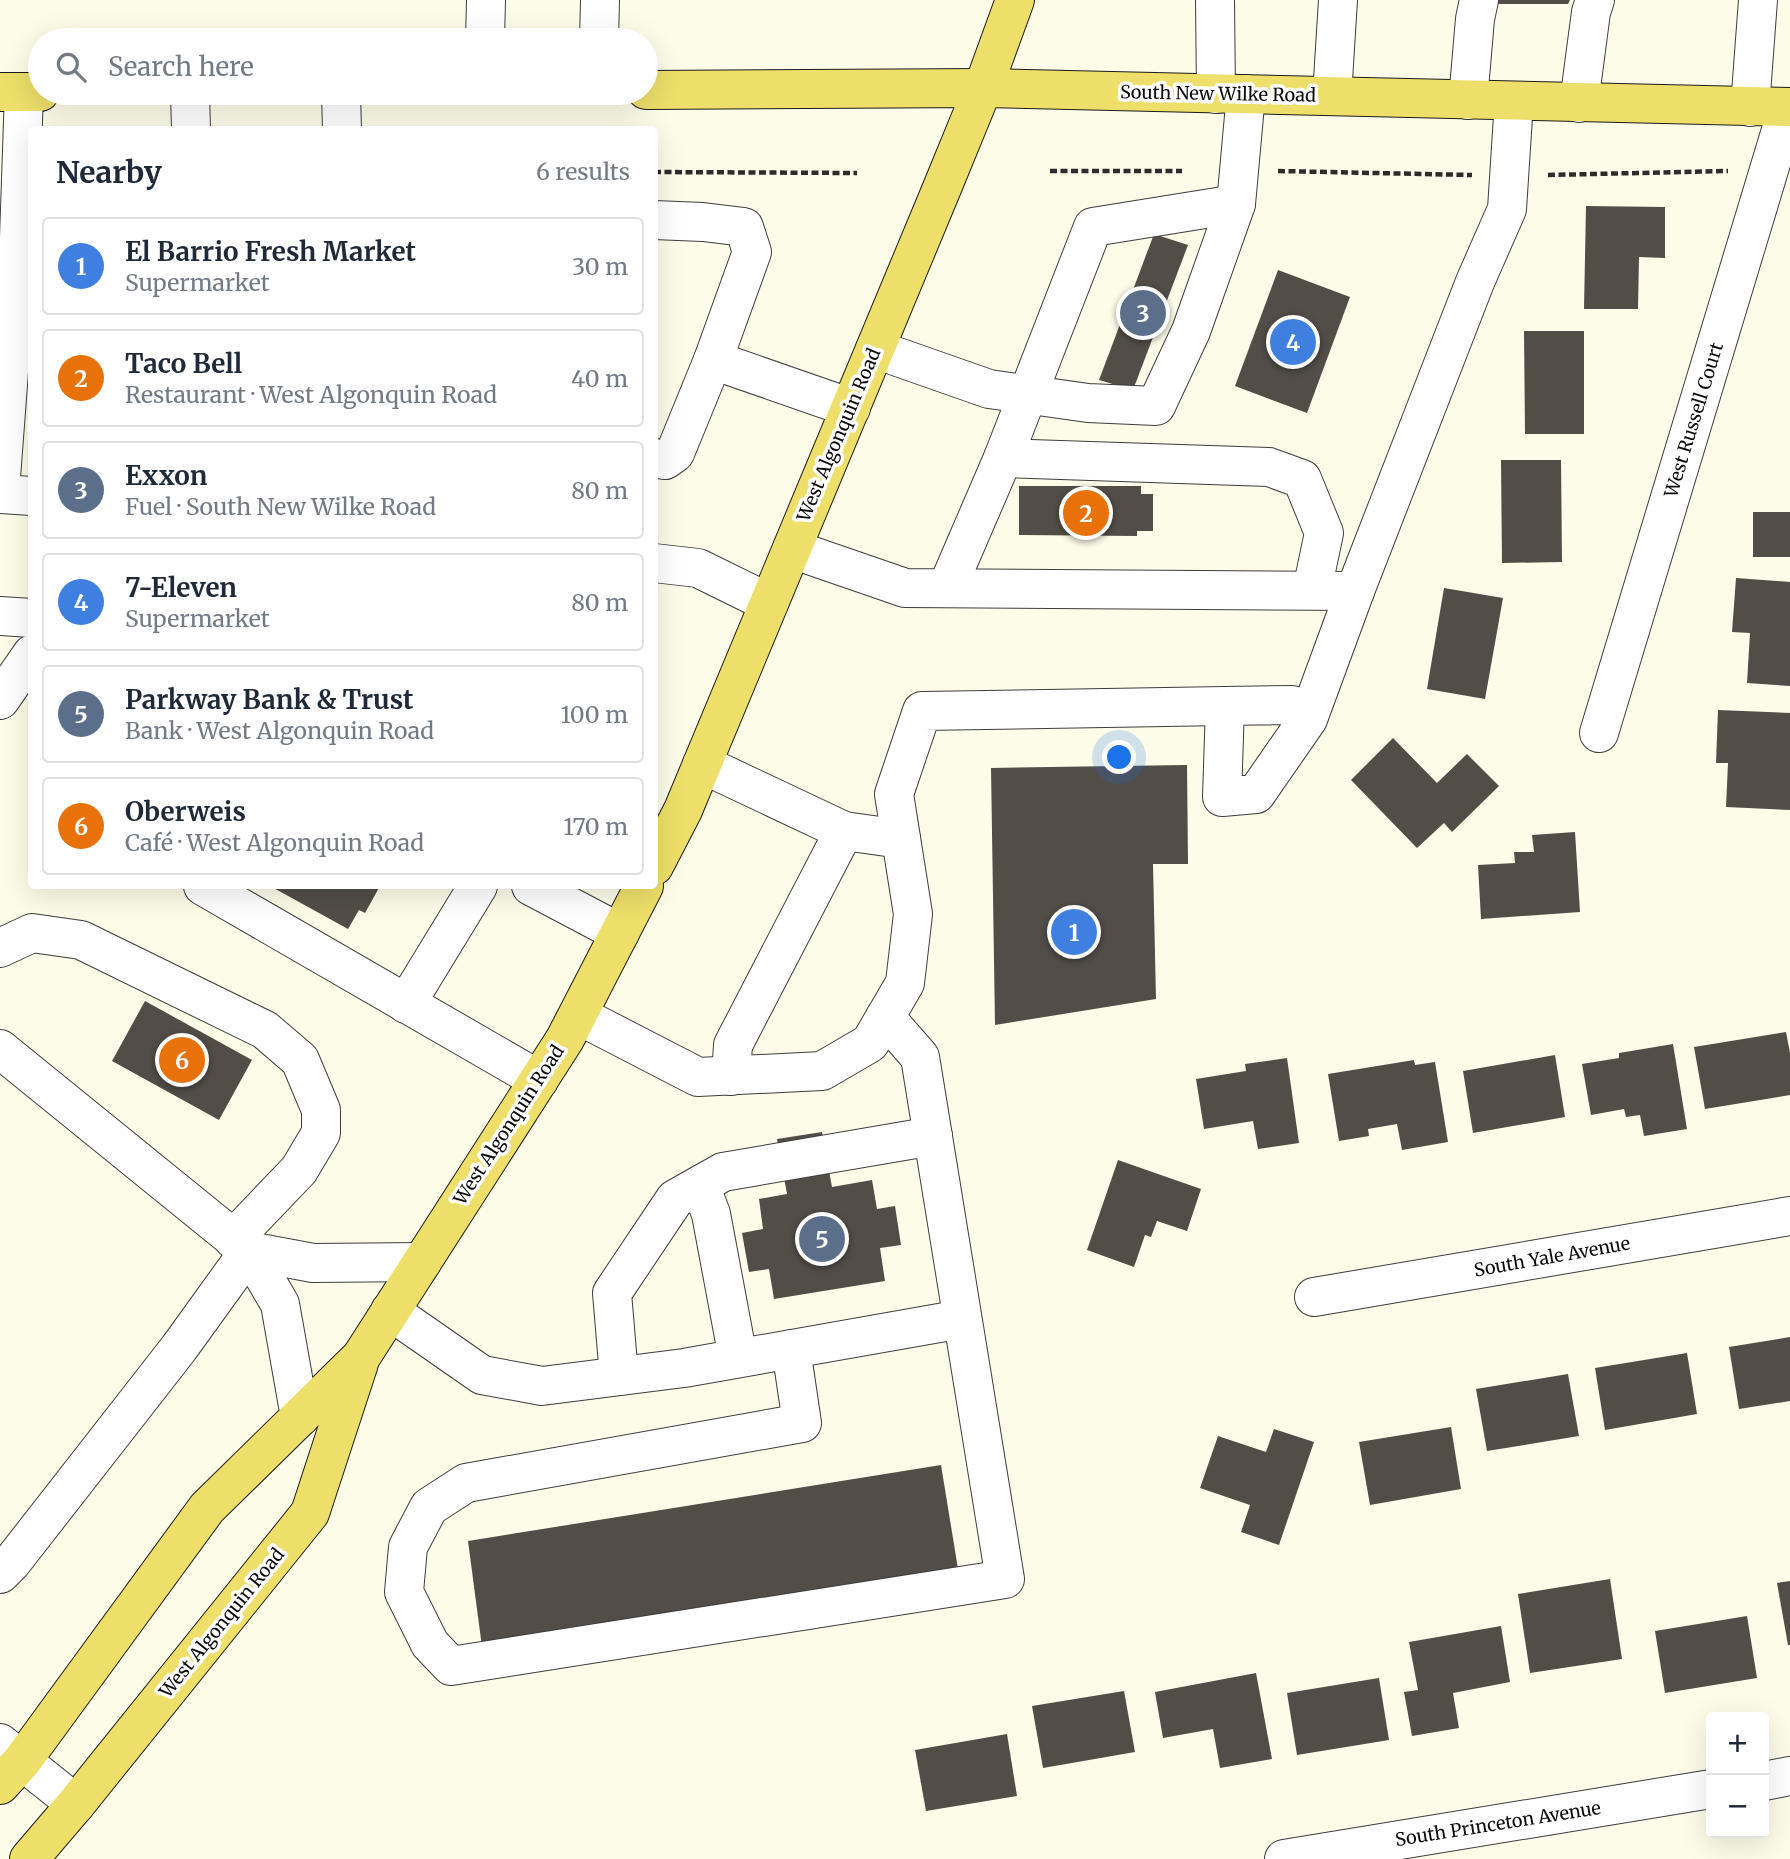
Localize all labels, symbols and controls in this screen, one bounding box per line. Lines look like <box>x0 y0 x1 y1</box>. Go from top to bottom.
search box <box>28 28 658 105</box>
icon: search <box>52 48 90 86</box>
text: Search here <box>108 50 254 83</box>
street label: South New Wilke Road <box>1120 80 1316 107</box>
text: Nearby <box>56 153 162 191</box>
text: 6 results <box>536 157 630 186</box>
text: El Barrio Fresh Market <box>125 235 416 268</box>
text: 1 <box>76 252 86 281</box>
text: 30 m <box>572 252 628 281</box>
text: Supermarket <box>125 268 270 297</box>
pin: 3 <box>1120 287 1166 339</box>
pin: 4 <box>1270 316 1316 368</box>
street label: West Russell Court <box>1659 339 1728 501</box>
street label: West Algonquin Road <box>791 345 885 526</box>
text: Taco Bell <box>125 347 242 380</box>
text: 2 <box>74 364 88 393</box>
text: 40 m <box>571 364 628 393</box>
text: Restaurant · West Algonquin Road <box>125 380 497 409</box>
text: Exxon <box>125 459 207 492</box>
text: 3 <box>74 476 88 505</box>
text: 80 m <box>571 476 628 505</box>
pin: 2 <box>1063 487 1109 539</box>
text: Fuel · South New Wilke Road <box>125 492 436 521</box>
text: 7-Eleven <box>125 571 237 604</box>
text: 4 <box>74 588 88 617</box>
text: 80 m <box>571 588 628 617</box>
text: Supermarket <box>125 604 270 633</box>
text: Parkway Bank & Trust <box>125 683 414 716</box>
text: 5 <box>74 700 88 729</box>
text: 100 m <box>560 700 628 729</box>
text: Bank · West Algonquin Road <box>125 716 434 745</box>
your location <box>1102 740 1136 774</box>
text: Oberweis <box>125 795 246 828</box>
text: 6 <box>74 812 88 841</box>
text: 170 m <box>563 812 628 841</box>
text: Café · West Algonquin Road <box>125 828 424 857</box>
pin: 1 <box>1051 906 1097 958</box>
pin: 6 <box>159 1034 205 1086</box>
street label: West Algonquin Road <box>448 1040 569 1210</box>
pin: 5 <box>799 1213 845 1265</box>
street label: South Yale Avenue <box>1472 1231 1632 1282</box>
street label: West Algonquin Road <box>154 1543 289 1703</box>
map controls <box>1706 1712 1769 1838</box>
button: + <box>1706 1712 1769 1775</box>
button: − <box>1706 1775 1769 1838</box>
street label: South Princeton Avenue <box>1393 1796 1602 1851</box>

